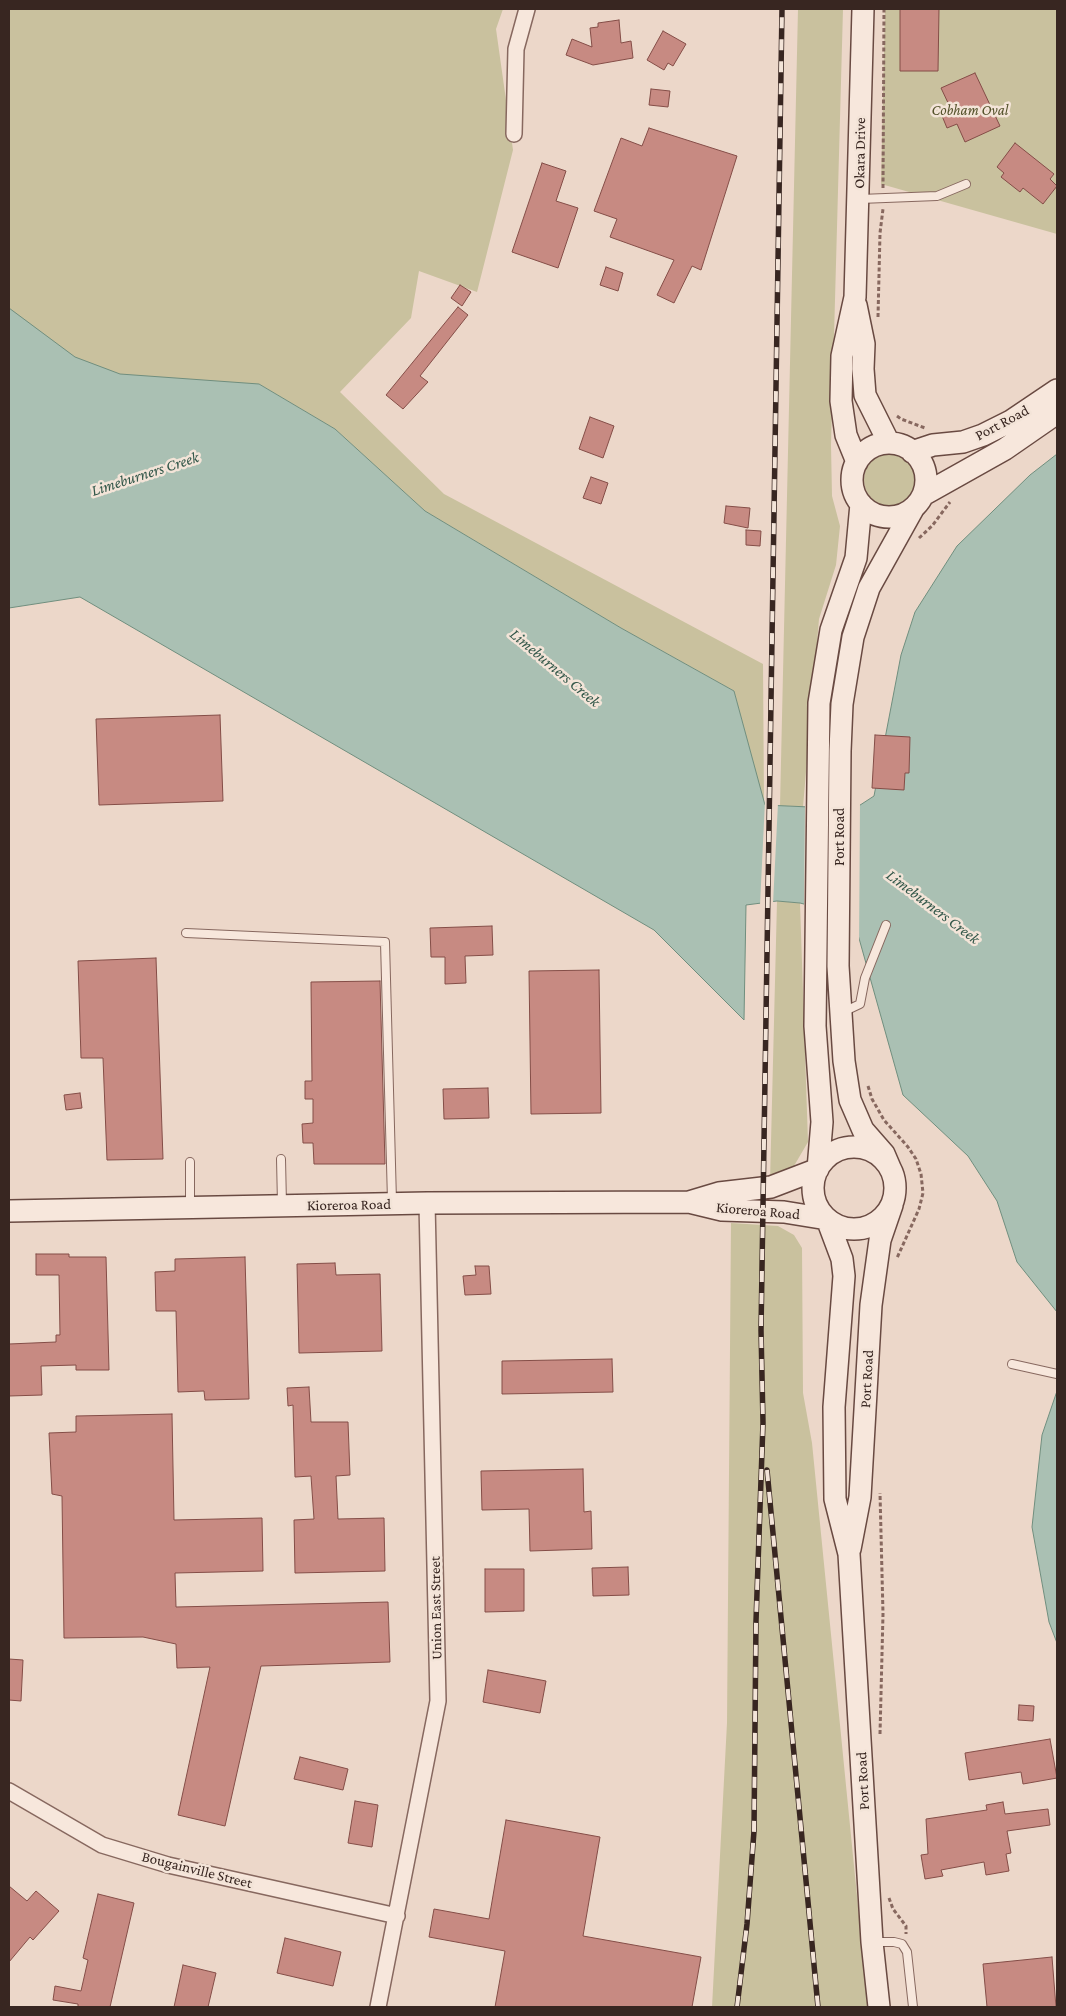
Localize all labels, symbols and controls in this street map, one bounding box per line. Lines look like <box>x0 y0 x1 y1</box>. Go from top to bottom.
park label: Cobham Oval <box>932 101 1008 119</box>
street label: Okara Drive <box>850 117 870 189</box>
street label: Port Road <box>972 401 1032 445</box>
water label: Limeburners Creek <box>89 448 201 500</box>
water label: Limeburners Creek <box>506 625 604 711</box>
street label: Port Road <box>830 808 848 866</box>
water label: Limeburners Creek <box>882 866 984 948</box>
street label: Kioreroa Road <box>307 1195 391 1215</box>
street label: Kioreroa Road <box>715 1198 801 1224</box>
street label: Port Road <box>856 1349 878 1409</box>
street label: Union East Street <box>426 1556 446 1660</box>
street label: Port Road <box>852 1751 874 1811</box>
street label: Bougainville Street <box>140 1848 254 1892</box>

